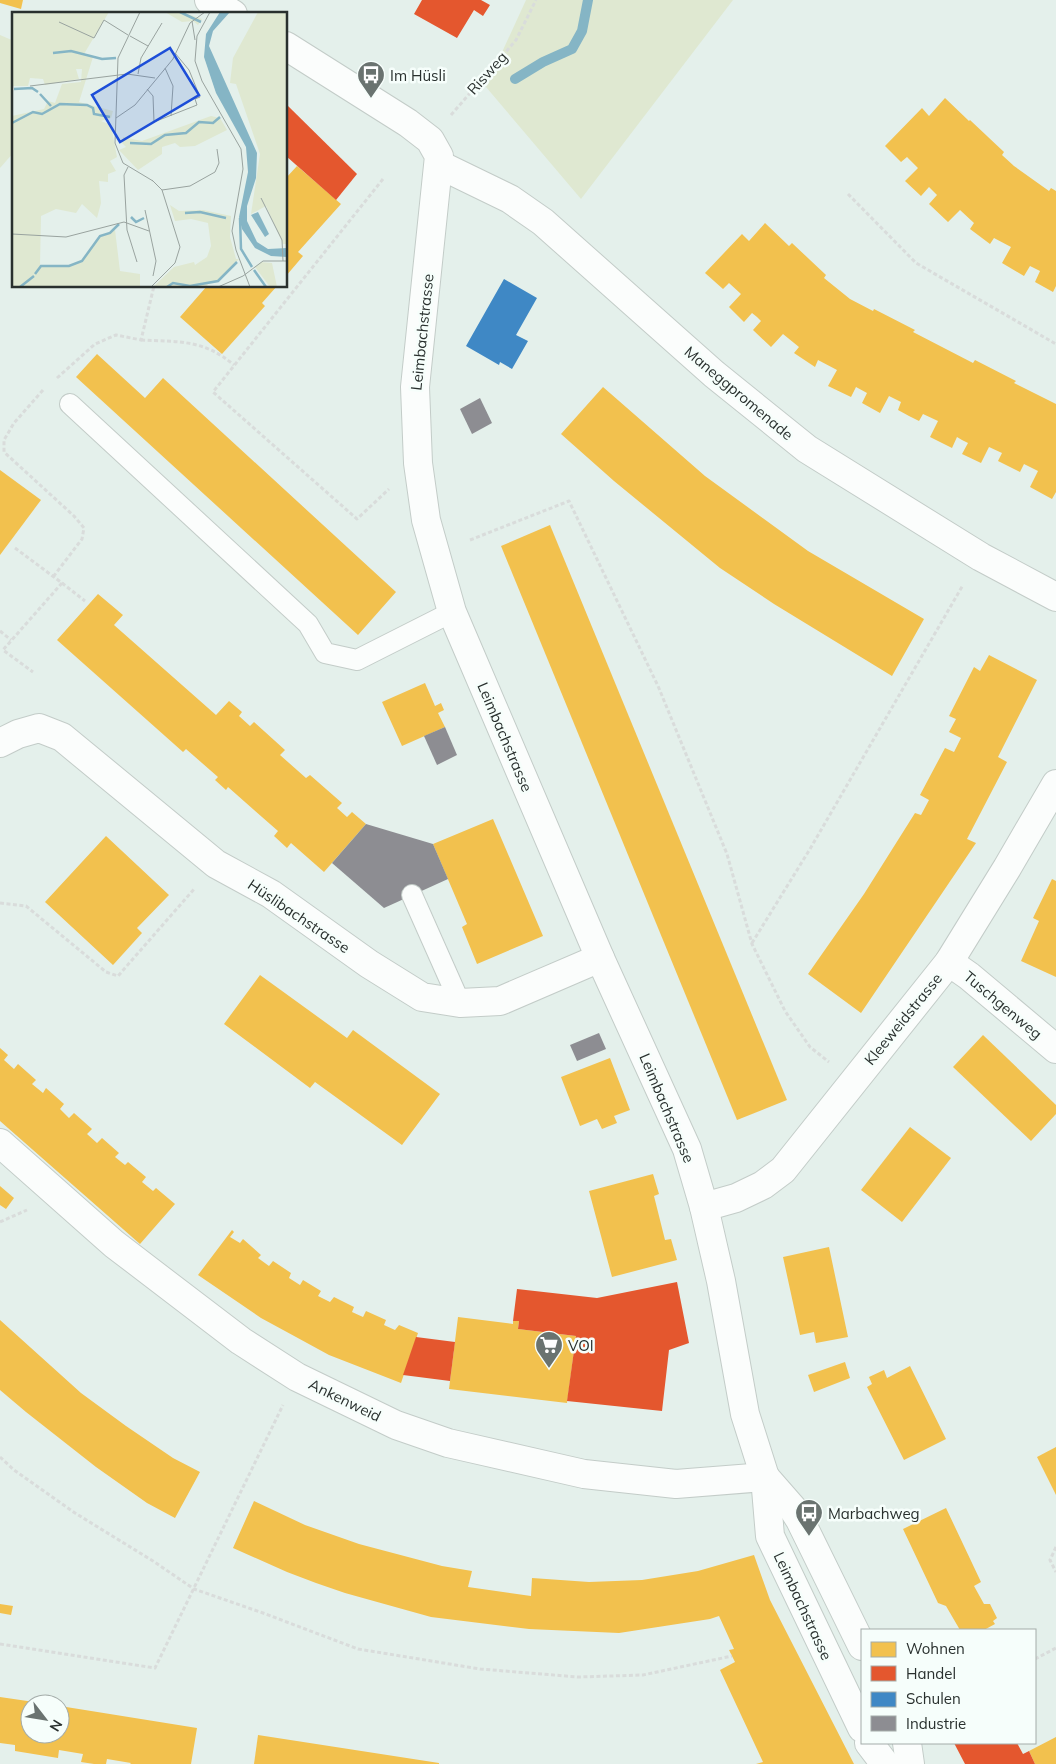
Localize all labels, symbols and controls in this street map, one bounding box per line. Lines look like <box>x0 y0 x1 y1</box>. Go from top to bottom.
inset map <box>12 12 288 288</box>
street label: Risweg <box>463 48 511 98</box>
bus stop icon: Im Hüsli <box>356 60 386 99</box>
place label: Im Hüsli <box>390 66 446 85</box>
street label: Leimbachstrasse <box>406 273 438 391</box>
street label: Maneggpromenade <box>681 342 797 444</box>
street label: Leimbachstrasse <box>473 679 537 795</box>
street label: Hüslibachstrasse <box>244 875 354 957</box>
street label: Tuschgenweg <box>960 967 1046 1043</box>
street label: Kleeweidstrasse <box>860 969 946 1069</box>
street label: Leimbachstrasse <box>635 1050 699 1166</box>
supermarket icon: VOI <box>534 1330 564 1369</box>
place label: VOI <box>568 1336 594 1355</box>
street label: Ankenweid <box>306 1374 384 1426</box>
bus stop icon: Marbachweg <box>794 1498 824 1537</box>
place label: Marbachweg <box>828 1504 920 1523</box>
street label: Leimbachstrasse <box>770 1549 836 1663</box>
legend <box>861 1629 1036 1744</box>
text: Wohnen <box>906 1639 965 1658</box>
text: Handel <box>906 1664 956 1683</box>
text: Schulen <box>906 1689 961 1708</box>
north arrow <box>20 1694 70 1744</box>
text: Industrie <box>906 1714 966 1733</box>
text: N <box>46 1717 67 1735</box>

